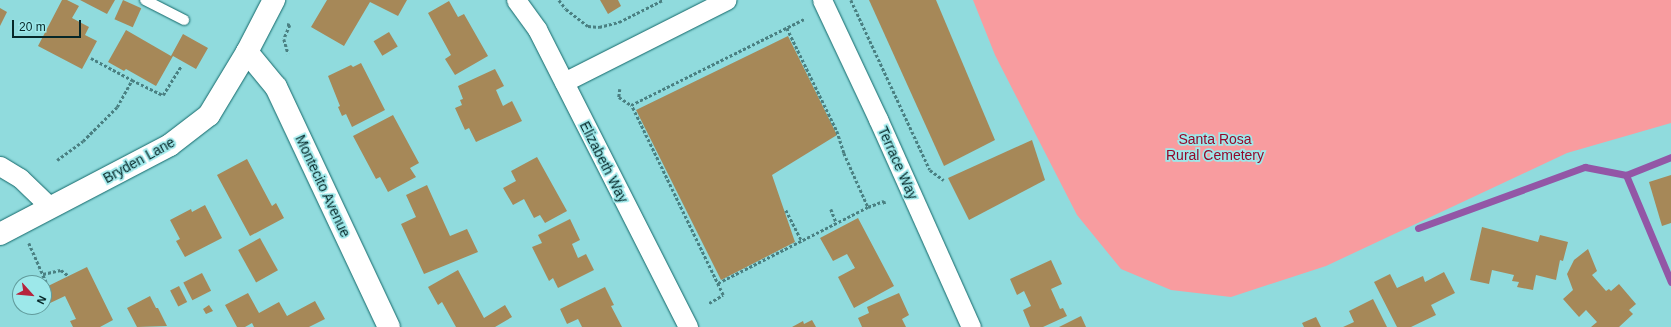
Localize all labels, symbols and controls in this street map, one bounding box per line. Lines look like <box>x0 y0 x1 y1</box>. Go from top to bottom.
scale bar <box>14 12 83 38</box>
text: 20 m <box>19 20 46 34</box>
street label: Elizabeth Way <box>576 119 632 205</box>
street label: Terrace Way <box>874 124 922 202</box>
park label: Santa Rosa Rural Cemetery <box>1166 131 1264 164</box>
street label: Montecito Avenue <box>292 132 354 240</box>
street label: Bryden Lane <box>100 133 178 187</box>
north arrow <box>12 275 52 315</box>
text: N <box>35 294 49 306</box>

